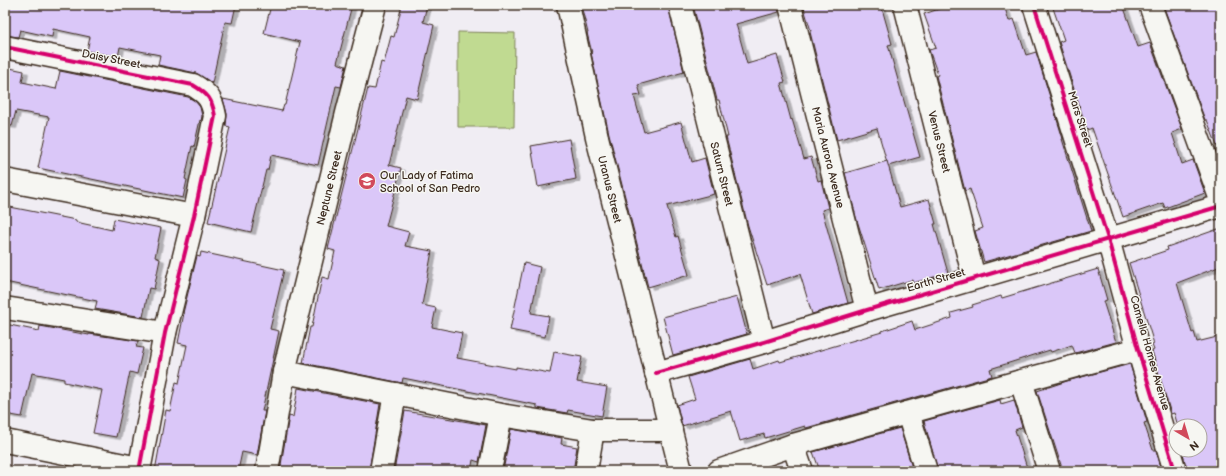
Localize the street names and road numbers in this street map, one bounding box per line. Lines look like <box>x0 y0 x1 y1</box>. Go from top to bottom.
street label: Daisy Street <box>81 47 142 71</box>
street label: Mars Street <box>1065 89 1095 149</box>
street label: Maria Aurora Avenue <box>809 105 848 210</box>
street label: Venus Street <box>925 109 954 175</box>
street label: Saturn Street <box>708 140 736 208</box>
street label: Neptune Street <box>313 149 344 226</box>
street label: Uranus Street <box>595 154 625 225</box>
street label: Earth Street <box>905 265 967 295</box>
street label: Camella Homes Avenue <box>1127 294 1173 412</box>

